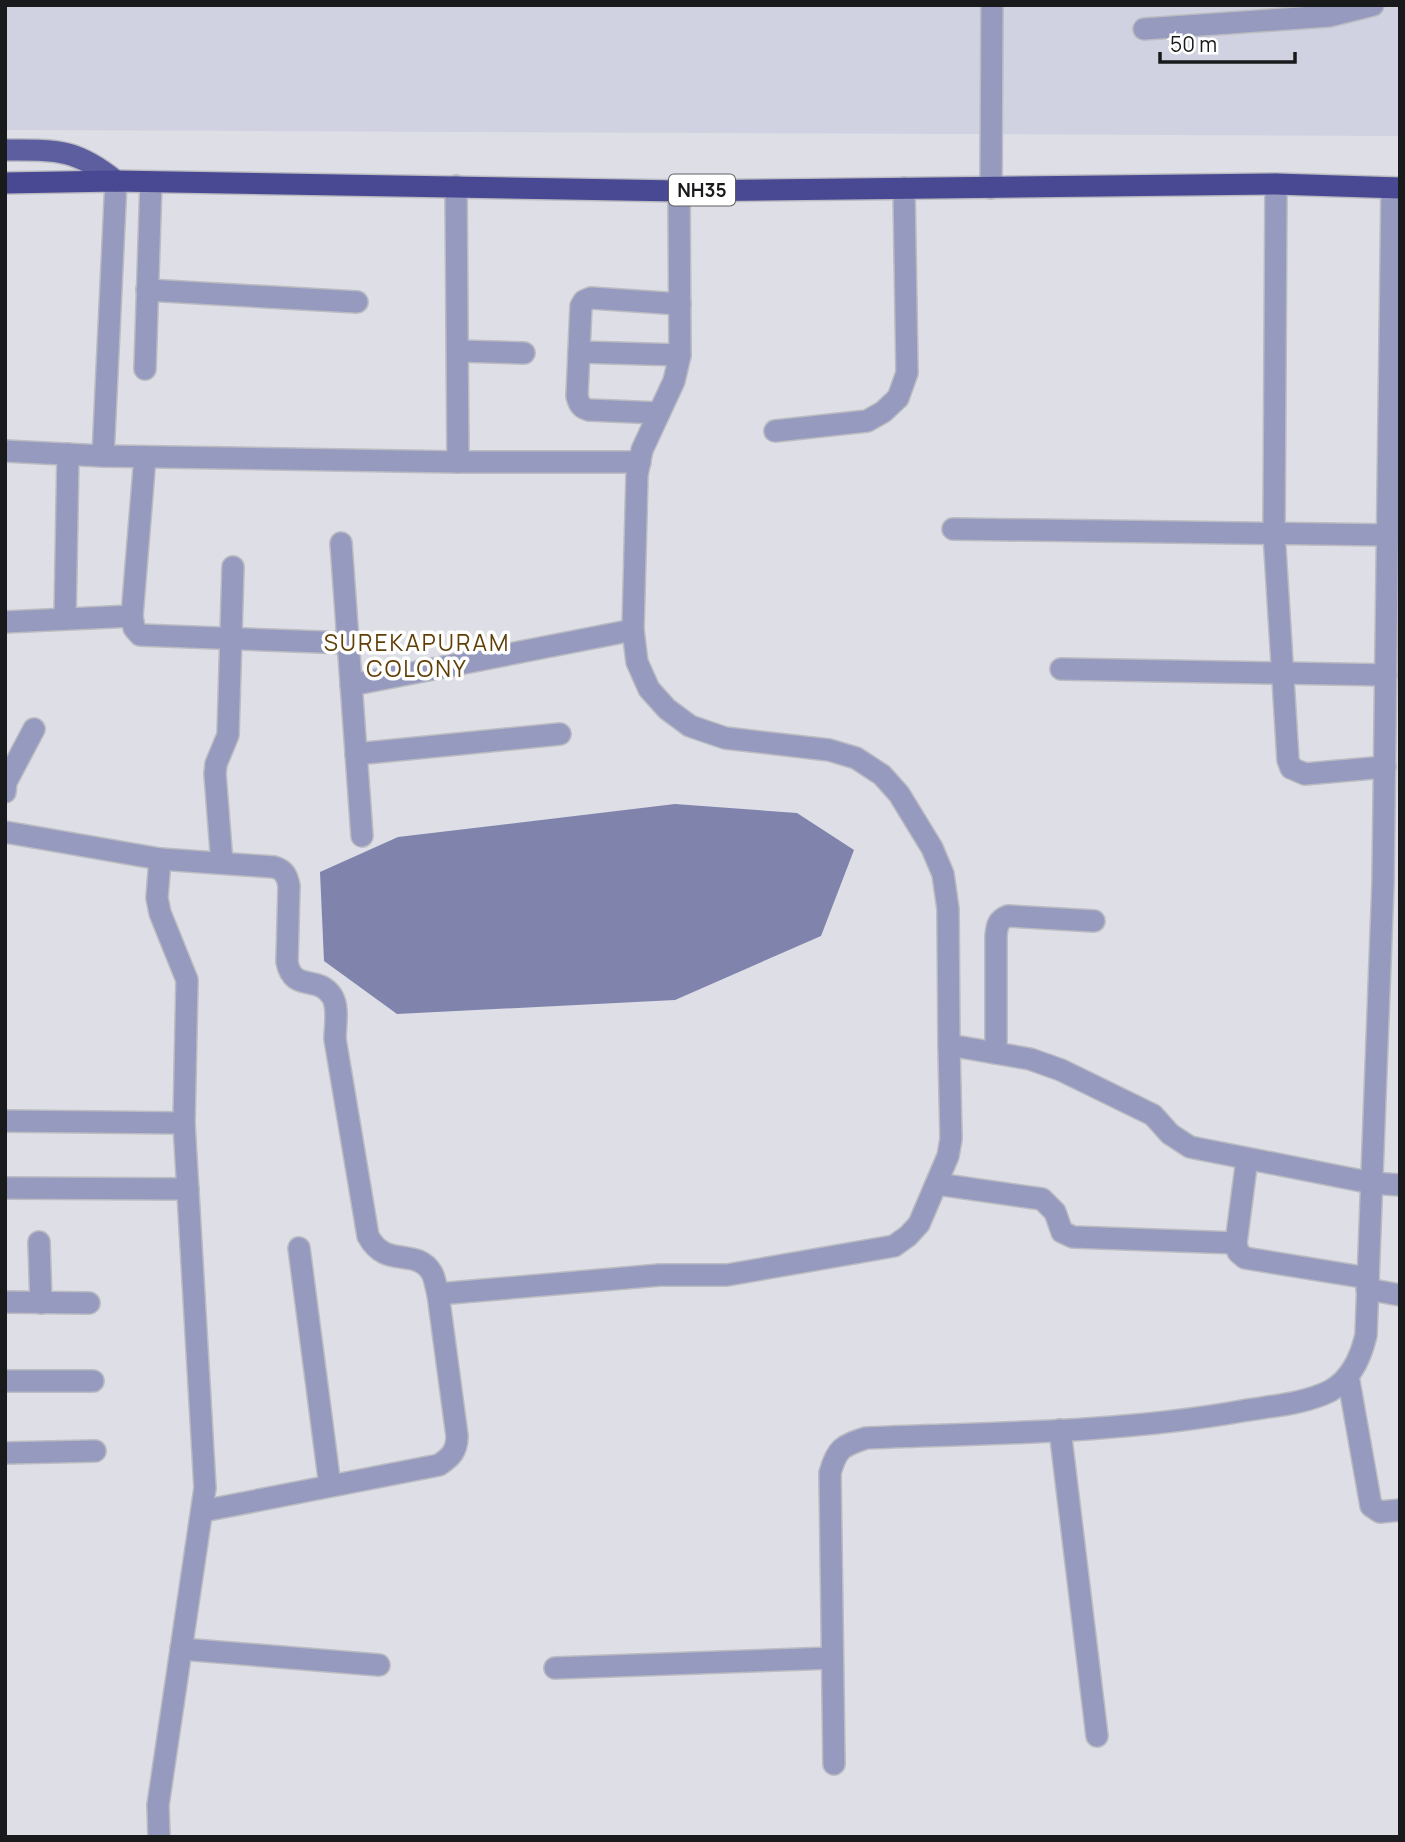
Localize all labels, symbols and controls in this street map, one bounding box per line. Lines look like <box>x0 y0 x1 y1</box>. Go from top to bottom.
scale bar <box>1160 21 1295 65</box>
text: 50 m <box>1170 30 1217 58</box>
road number: NH35 <box>669 174 735 206</box>
district label: SUREKAPURAM COLONY <box>324 626 510 684</box>

